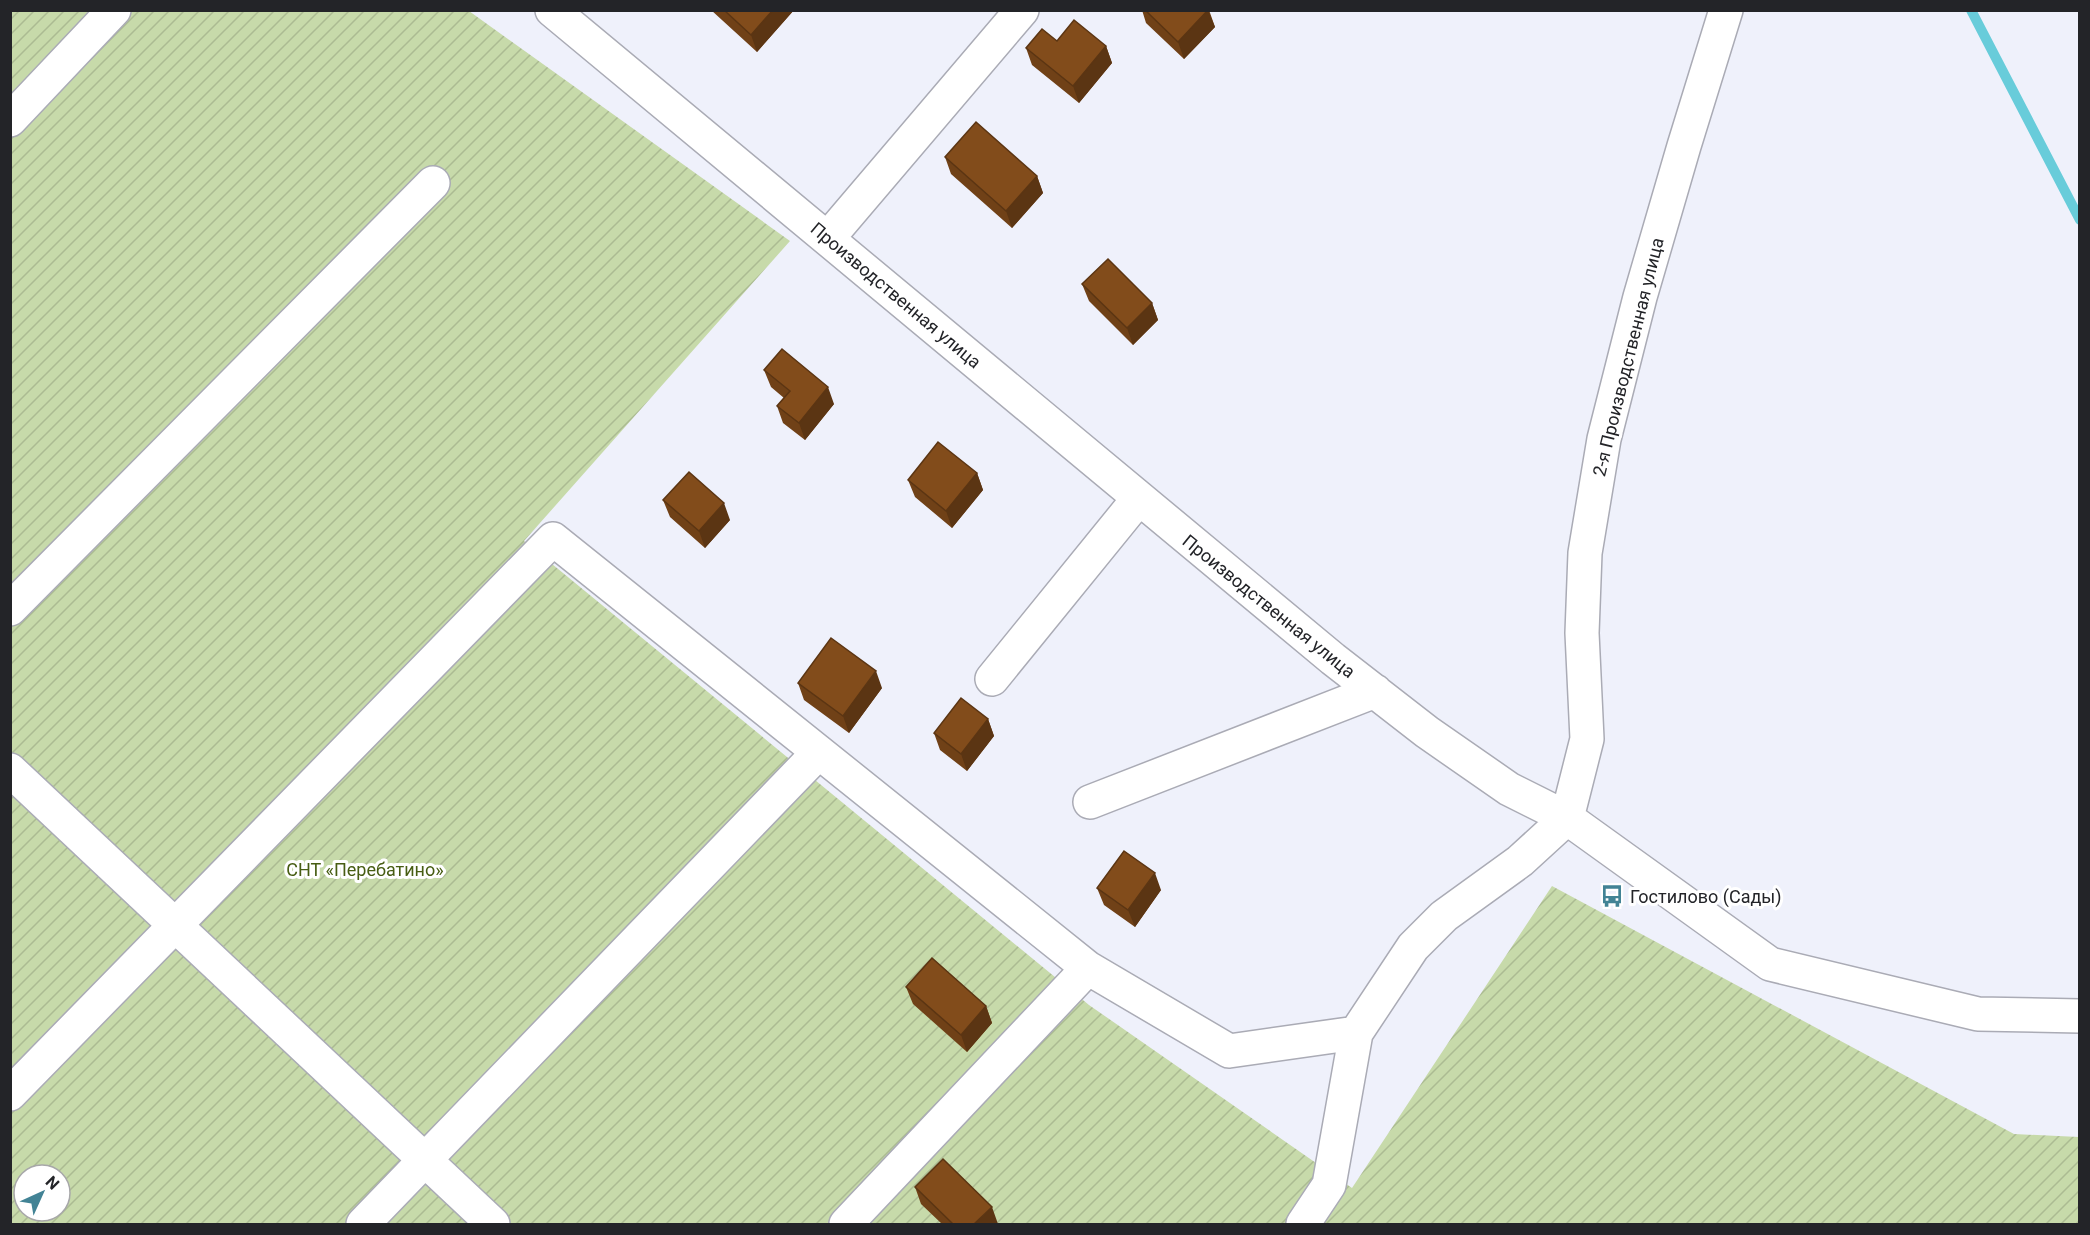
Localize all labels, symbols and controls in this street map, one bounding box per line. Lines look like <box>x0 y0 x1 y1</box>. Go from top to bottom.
street label: Производственная улица <box>807 218 985 372</box>
street label: 2-я Производственная улица <box>1588 236 1668 478</box>
street label: Производственная улица <box>1179 530 1359 682</box>
park label: СНТ «Перебатино» <box>286 859 444 880</box>
bus stop icon: Гостилово (Сады) <box>1599 883 1625 909</box>
place label: Гостилово (Сады) <box>1630 886 1782 908</box>
north arrow <box>12 1163 72 1223</box>
text: N <box>42 1172 63 1193</box>

